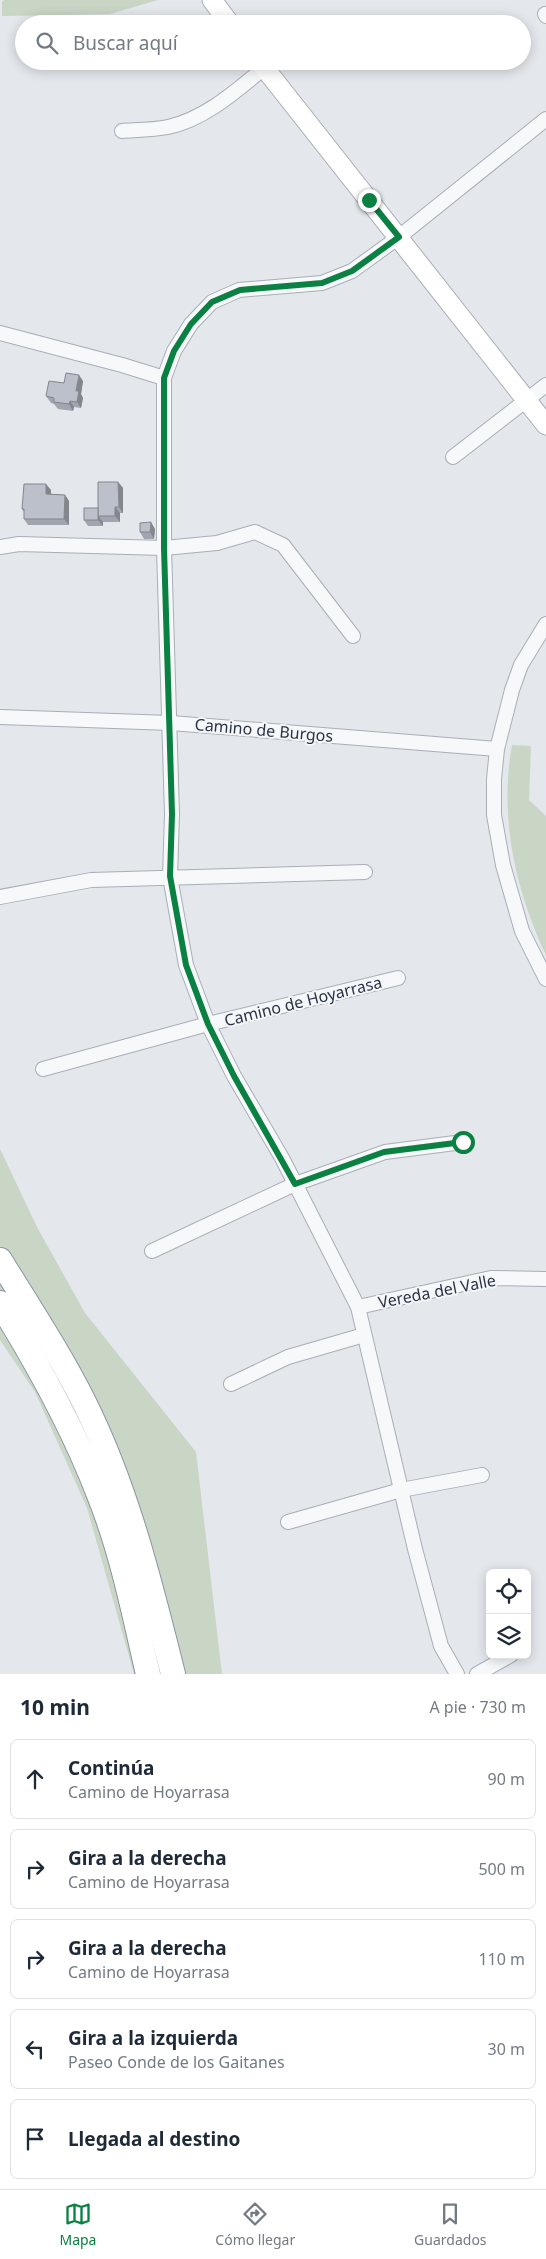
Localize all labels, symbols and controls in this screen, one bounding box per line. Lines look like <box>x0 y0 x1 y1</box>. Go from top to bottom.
search box <box>15 15 531 70</box>
icon: search <box>33 29 61 57</box>
text: Buscar aquí <box>73 30 178 56</box>
route end <box>358 189 381 212</box>
street label: Camino de Burgos <box>194 713 334 747</box>
street label: Camino de Hoyarrasa <box>222 971 384 1031</box>
route start <box>452 1131 475 1154</box>
street label: Vereda del Valle <box>376 1269 498 1313</box>
map controls <box>486 1569 531 1659</box>
button: locate <box>486 1569 531 1614</box>
button: layers <box>486 1614 531 1659</box>
text: 10 min <box>20 1693 90 1721</box>
text: A pie · 730 m <box>429 1696 526 1718</box>
text: Continúa <box>68 1755 154 1781</box>
icon: ahead <box>21 1765 49 1793</box>
text: 90 m <box>488 1768 525 1790</box>
text: Camino de Hoyarrasa <box>68 1781 230 1803</box>
text: Gira a la derecha <box>68 1845 227 1871</box>
icon: right <box>21 1855 49 1883</box>
text: 500 m <box>478 1858 525 1880</box>
text: Camino de Hoyarrasa <box>68 1871 230 1893</box>
text: Gira a la derecha <box>68 1935 227 1961</box>
icon: right <box>21 1945 49 1973</box>
text: 110 m <box>478 1948 525 1970</box>
text: Camino de Hoyarrasa <box>68 1961 230 1983</box>
text: Gira a la izquierda <box>68 2025 238 2051</box>
icon: left <box>21 2035 49 2063</box>
text: 30 m <box>488 2038 525 2060</box>
text: Paseo Conde de los Gaitanes <box>68 2051 285 2073</box>
icon: arrive <box>21 2125 49 2153</box>
text: Llegada al destino <box>68 2126 240 2152</box>
tab: Mapa <box>59 2200 96 2249</box>
tab: Cómo llegar <box>215 2200 295 2249</box>
tab: Guardados <box>414 2200 487 2249</box>

